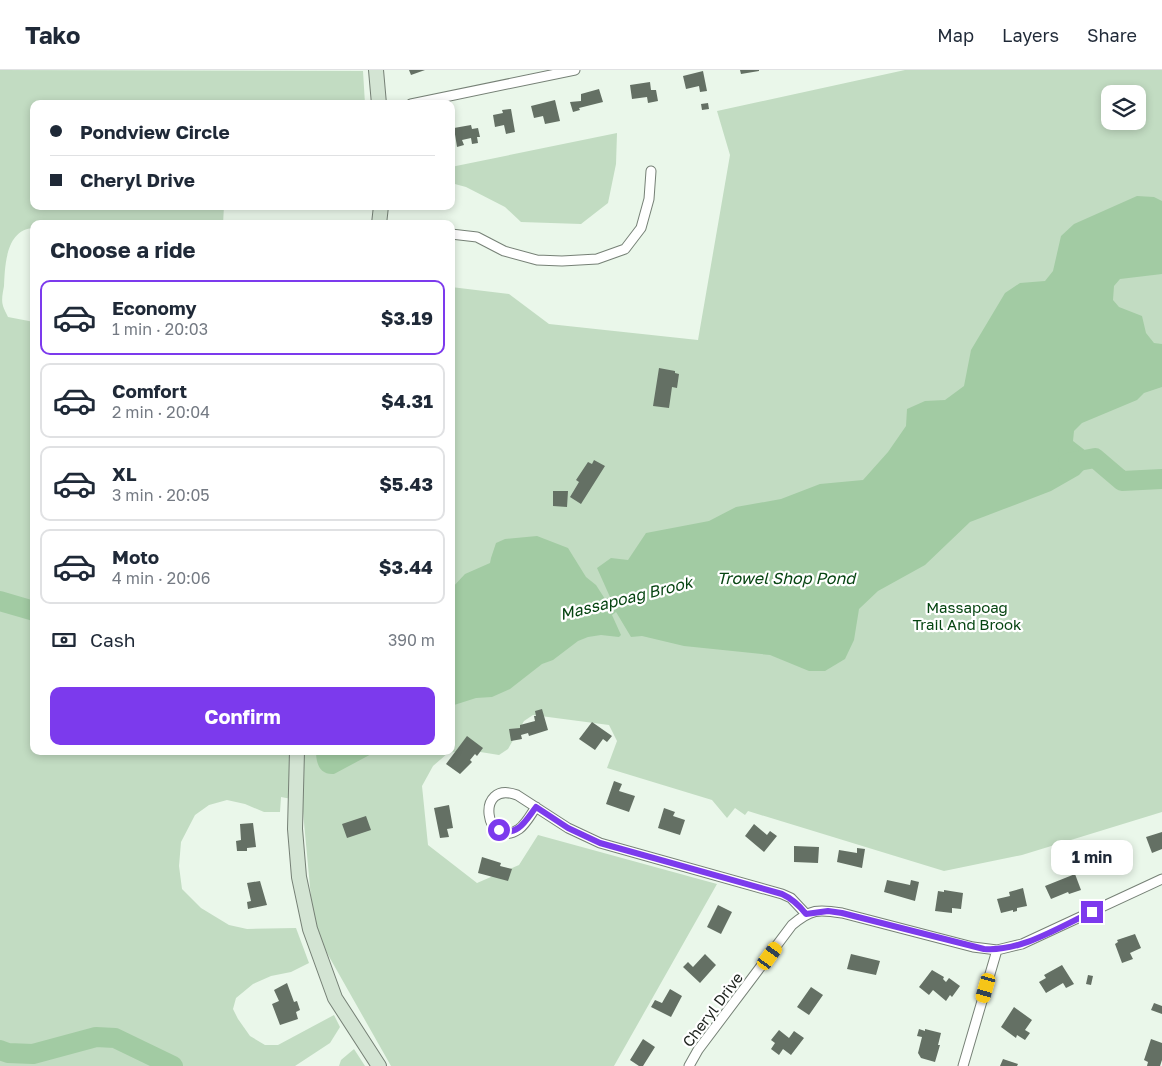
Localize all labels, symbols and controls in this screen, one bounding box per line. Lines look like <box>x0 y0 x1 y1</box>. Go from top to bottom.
text: Tako <box>25 20 80 49</box>
text: Map <box>937 24 974 46</box>
text: Layers <box>1002 24 1059 46</box>
text: Share <box>1087 24 1137 46</box>
map controls <box>1101 85 1146 130</box>
button: layers <box>1101 85 1146 130</box>
text: Pondview Circle <box>80 120 230 143</box>
text: Cheryl Drive <box>80 168 195 191</box>
text: Choose a ride <box>50 236 196 263</box>
icon: car <box>52 295 97 340</box>
text: Economy <box>112 296 197 319</box>
text: $3.19 <box>381 306 433 329</box>
text: 1 min · 20:03 <box>112 319 208 339</box>
icon: car <box>52 378 97 423</box>
text: Comfort <box>112 379 187 402</box>
text: $4.31 <box>381 389 433 412</box>
text: 2 min · 20:04 <box>112 402 210 422</box>
icon: car <box>52 461 97 506</box>
text: XL <box>112 462 137 485</box>
text: $5.43 <box>379 472 433 495</box>
text: 3 min · 20:05 <box>112 485 210 505</box>
icon: car <box>52 544 97 589</box>
text: Moto <box>112 545 159 568</box>
text: $3.44 <box>379 555 433 578</box>
text: 4 min · 20:06 <box>112 568 210 588</box>
water label: Trowel Shop Pond <box>717 568 857 588</box>
water label: Massapoag Brook <box>558 571 696 624</box>
park label: Massapoag Trail And Brook <box>912 598 1022 633</box>
icon: cash <box>50 626 78 654</box>
text: Cash <box>90 628 135 651</box>
text: 390 m <box>388 630 435 650</box>
button: Confirm <box>50 687 435 745</box>
route start <box>488 819 510 841</box>
callout: 1 min <box>1051 840 1133 874</box>
text: 1 min <box>1072 847 1112 867</box>
route end <box>1081 901 1103 923</box>
car <box>755 939 784 973</box>
street label: Cheryl Drive <box>678 968 746 1050</box>
car <box>974 972 997 1004</box>

